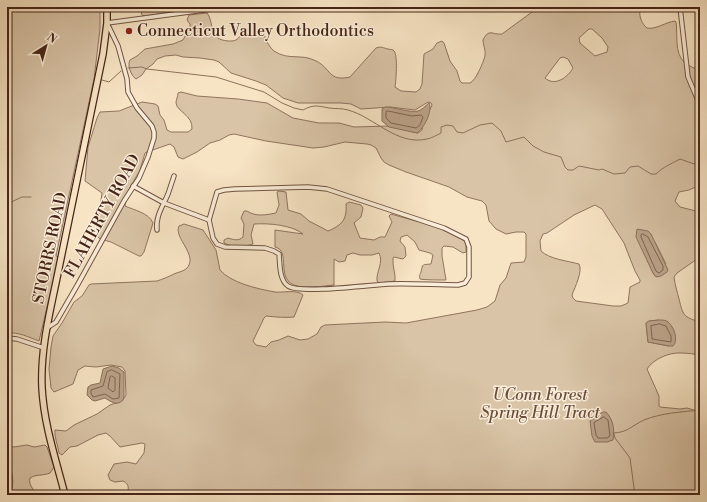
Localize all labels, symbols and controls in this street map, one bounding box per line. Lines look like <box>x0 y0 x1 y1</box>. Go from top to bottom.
place label: Connecticut Valley Orthodontics <box>137 21 374 41</box>
north arrow <box>26 26 66 66</box>
marker: Connecticut Valley Orthodontics <box>124 26 134 36</box>
text: N <box>44 31 59 47</box>
street label: FLAHERTY ROAD <box>60 150 144 282</box>
street label: STORRS ROAD <box>28 190 72 306</box>
park label: UConn Forest Spring Hill Tract <box>480 385 600 423</box>

